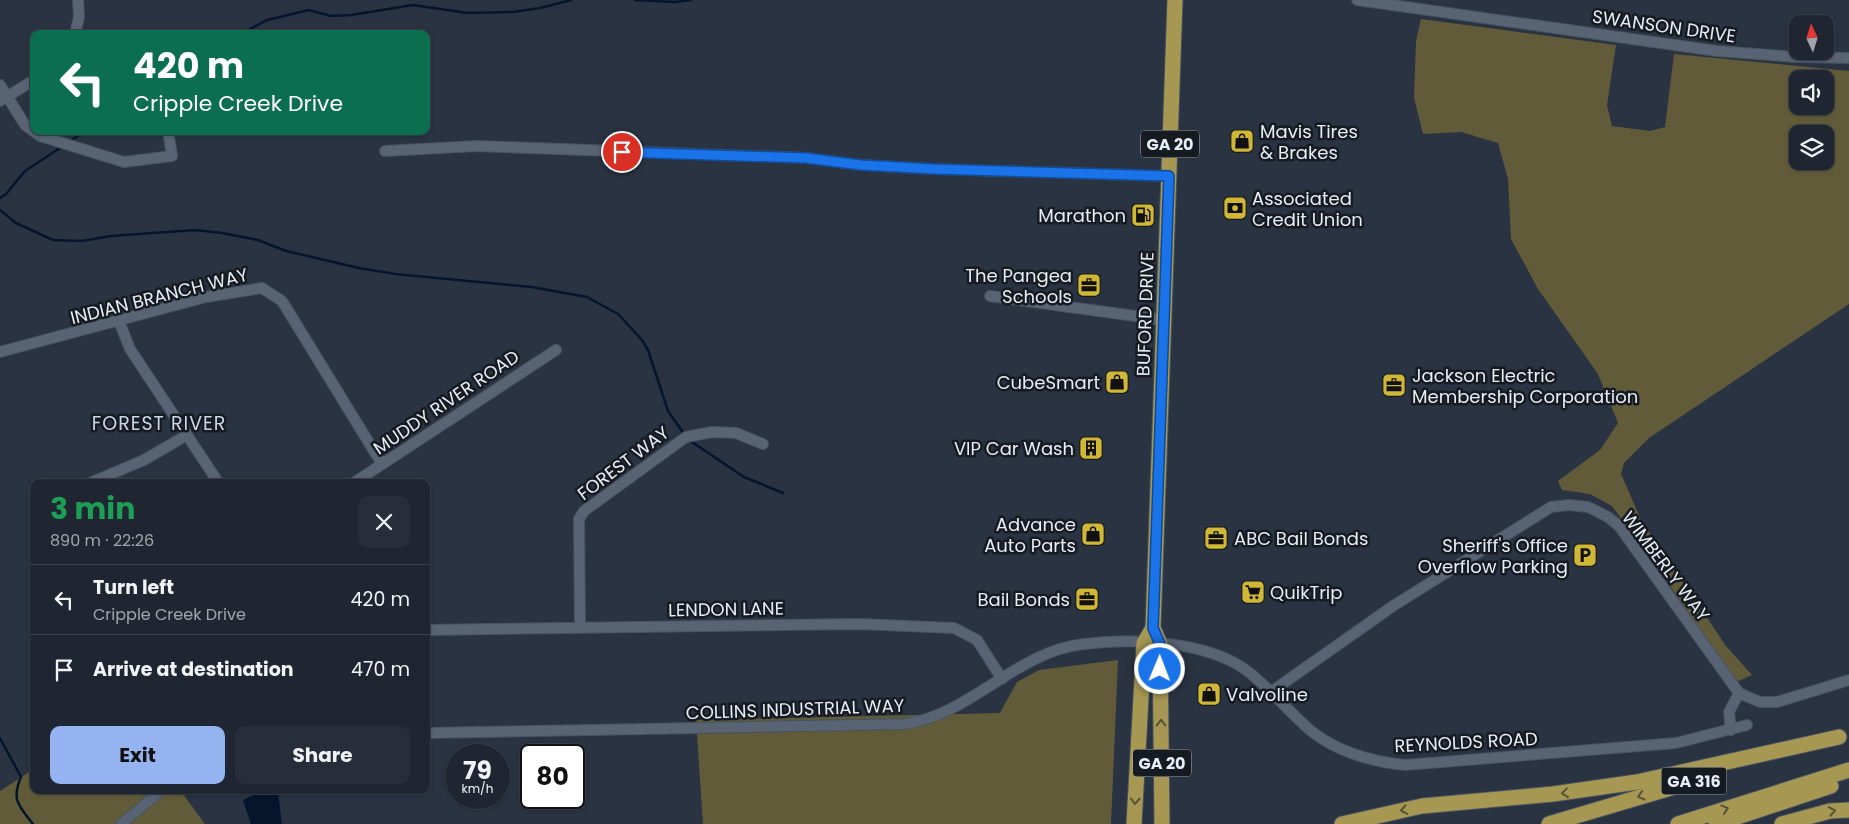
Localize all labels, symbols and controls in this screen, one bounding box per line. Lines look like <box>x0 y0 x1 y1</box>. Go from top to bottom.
street label: SWANSON DRIVE <box>1591 4 1737 48</box>
north arrow <box>1789 15 1834 60</box>
map controls <box>1789 15 1834 170</box>
text: 420 m <box>133 41 244 90</box>
icon: left <box>50 50 115 115</box>
button: sound <box>1789 70 1834 115</box>
text: Cripple Creek Drive <box>133 88 343 119</box>
place label: Mavis Tires & Brakes <box>1260 119 1358 165</box>
button: layers <box>1789 125 1834 170</box>
shop icon: Mavis Tires & Brakes <box>1229 128 1255 154</box>
road number: GA 20 <box>1141 130 1199 158</box>
pin <box>601 131 643 173</box>
icon: arrive <box>608 138 636 166</box>
place label: Associated Credit Union <box>1252 186 1363 232</box>
bank icon: Associated Credit Union <box>1222 195 1248 221</box>
fuel station icon: Marathon <box>1130 202 1156 228</box>
place label: Marathon <box>1038 203 1126 228</box>
street label: BUFORD DRIVE <box>1130 251 1160 377</box>
street label: INDIAN BRANCH WAY <box>68 262 251 330</box>
place label: The Pangea Schools <box>965 263 1072 309</box>
office icon: The Pangea Schools <box>1076 272 1102 298</box>
street label: MUDDY RIVER ROAD <box>368 344 524 460</box>
place label: Jackson Electric Membership Corporation <box>1412 363 1638 409</box>
shop icon: CubeSmart <box>1104 369 1130 395</box>
place label: CubeSmart <box>997 370 1100 395</box>
office icon: Jackson Electric Membership Corporation <box>1381 372 1407 398</box>
district label: FOREST RIVER <box>92 410 226 437</box>
street label: FOREST WAY <box>572 420 674 506</box>
building icon: VIP Car Wash <box>1078 435 1104 461</box>
place label: VIP Car Wash <box>954 436 1074 461</box>
text: 3 min <box>50 487 135 530</box>
button: close <box>358 496 410 548</box>
street label: WIMBERLY WAY <box>1616 506 1716 627</box>
place label: Advance Auto Parts <box>984 512 1076 558</box>
shop icon: Advance Auto Parts <box>1080 521 1106 547</box>
office icon: ABC Bail Bonds <box>1203 525 1229 551</box>
place label: ABC Bail Bonds <box>1234 526 1368 551</box>
text: 890 m · 22:26 <box>50 529 154 552</box>
place label: Sheriff's Office Overflow Parking <box>1418 533 1568 579</box>
parking icon: Sheriff's Office Overflow Parking <box>1572 542 1598 568</box>
text: Turn left <box>93 574 174 601</box>
supermarket icon: QuikTrip <box>1240 579 1266 605</box>
place label: QuikTrip <box>1270 580 1342 605</box>
icon: left <box>50 586 78 614</box>
text: 420 m <box>351 586 410 613</box>
office icon: Bail Bonds <box>1074 586 1100 612</box>
place label: Bail Bonds <box>977 587 1070 612</box>
street label: LENDON LANE <box>668 595 784 623</box>
text: Cripple Creek Drive <box>93 603 246 626</box>
position arrow <box>1133 642 1185 694</box>
icon: arrive <box>50 656 78 684</box>
text: Arrive at destination <box>93 656 294 683</box>
text: 470 m <box>351 656 410 683</box>
shop icon: Valvoline <box>1196 681 1222 707</box>
place label: Valvoline <box>1226 682 1308 707</box>
street label: COLLINS INDUSTRIAL WAY <box>685 693 905 725</box>
one-way arrow <box>1156 719 1166 726</box>
button: Exit <box>50 726 225 784</box>
button: Share <box>235 726 410 784</box>
street label: REYNOLDS ROAD <box>1394 726 1538 758</box>
speed limit sign: 80 <box>520 744 585 809</box>
road number: GA 20 <box>1133 750 1191 776</box>
text: 79 <box>463 753 492 788</box>
road number: GA 316 <box>1662 768 1726 794</box>
text: km/h <box>462 780 493 797</box>
one-way arrow <box>1561 787 1569 798</box>
one-way arrow <box>1638 791 1646 801</box>
one-way arrow <box>1130 798 1140 805</box>
one-way arrow <box>1400 804 1408 814</box>
one-way arrow <box>1720 805 1728 815</box>
one-way arrow <box>1828 806 1837 816</box>

